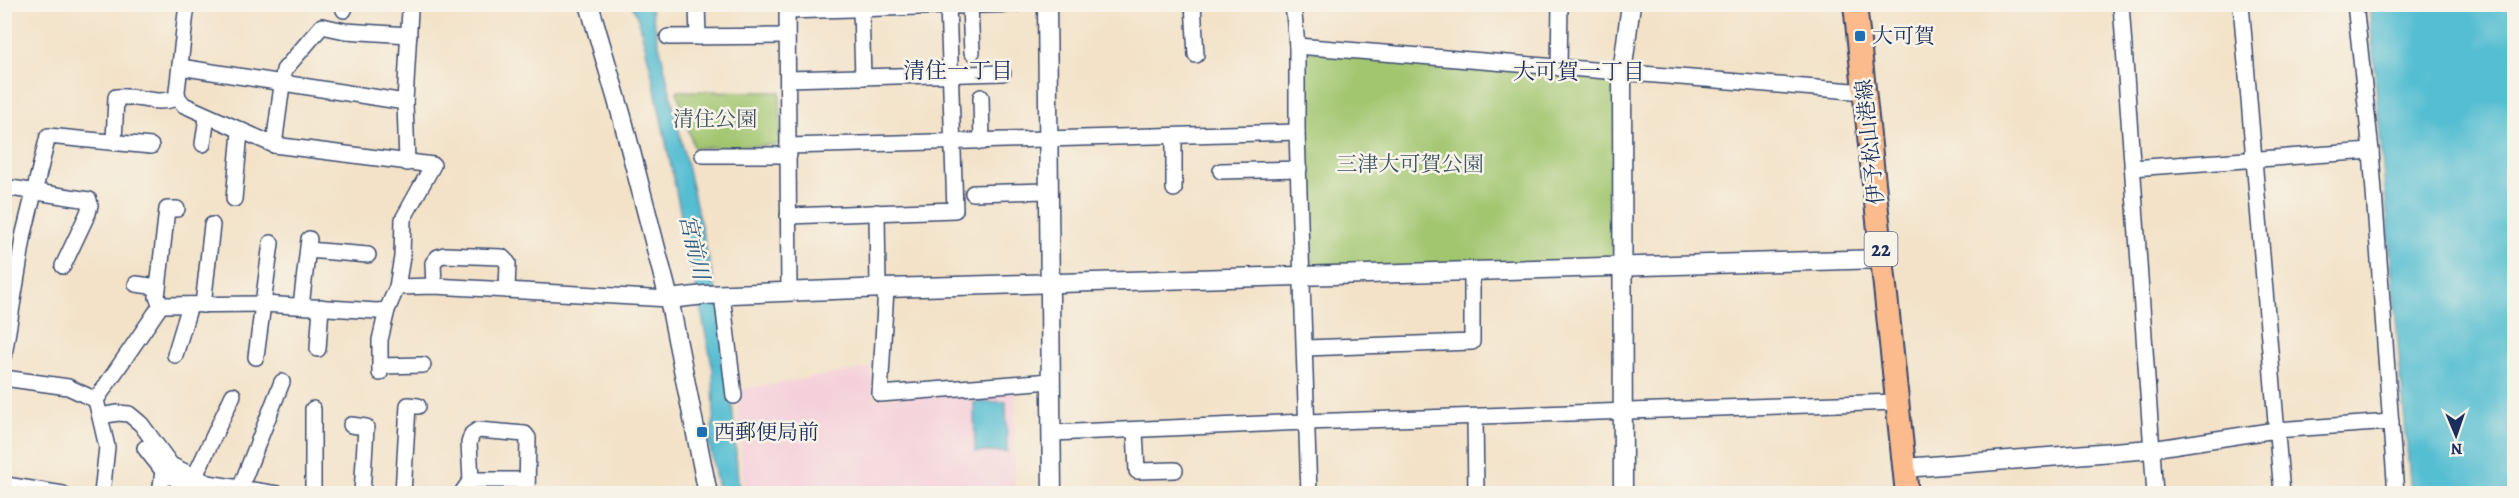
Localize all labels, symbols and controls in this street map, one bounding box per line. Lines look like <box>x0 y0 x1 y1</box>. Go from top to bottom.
place label: 大可賀 <box>1872 22 1935 50</box>
marker: 大可賀 <box>1853 29 1867 43</box>
district label: 清住一丁目 <box>903 56 1013 86</box>
district label: 大可賀一丁目 <box>1513 57 1645 87</box>
street label: 伊予松山港線 <box>1849 78 1891 206</box>
park label: 清住公園 <box>673 105 757 133</box>
park label: 三津大可賀公園 <box>1337 150 1484 178</box>
water label: 宮前川 <box>672 211 716 284</box>
road number: 22 <box>1864 232 1898 266</box>
north arrow <box>2426 405 2486 465</box>
place label: 西郵便局前 <box>714 418 819 446</box>
marker: 西郵便局前 <box>695 425 709 439</box>
text: N <box>2450 438 2463 460</box>

